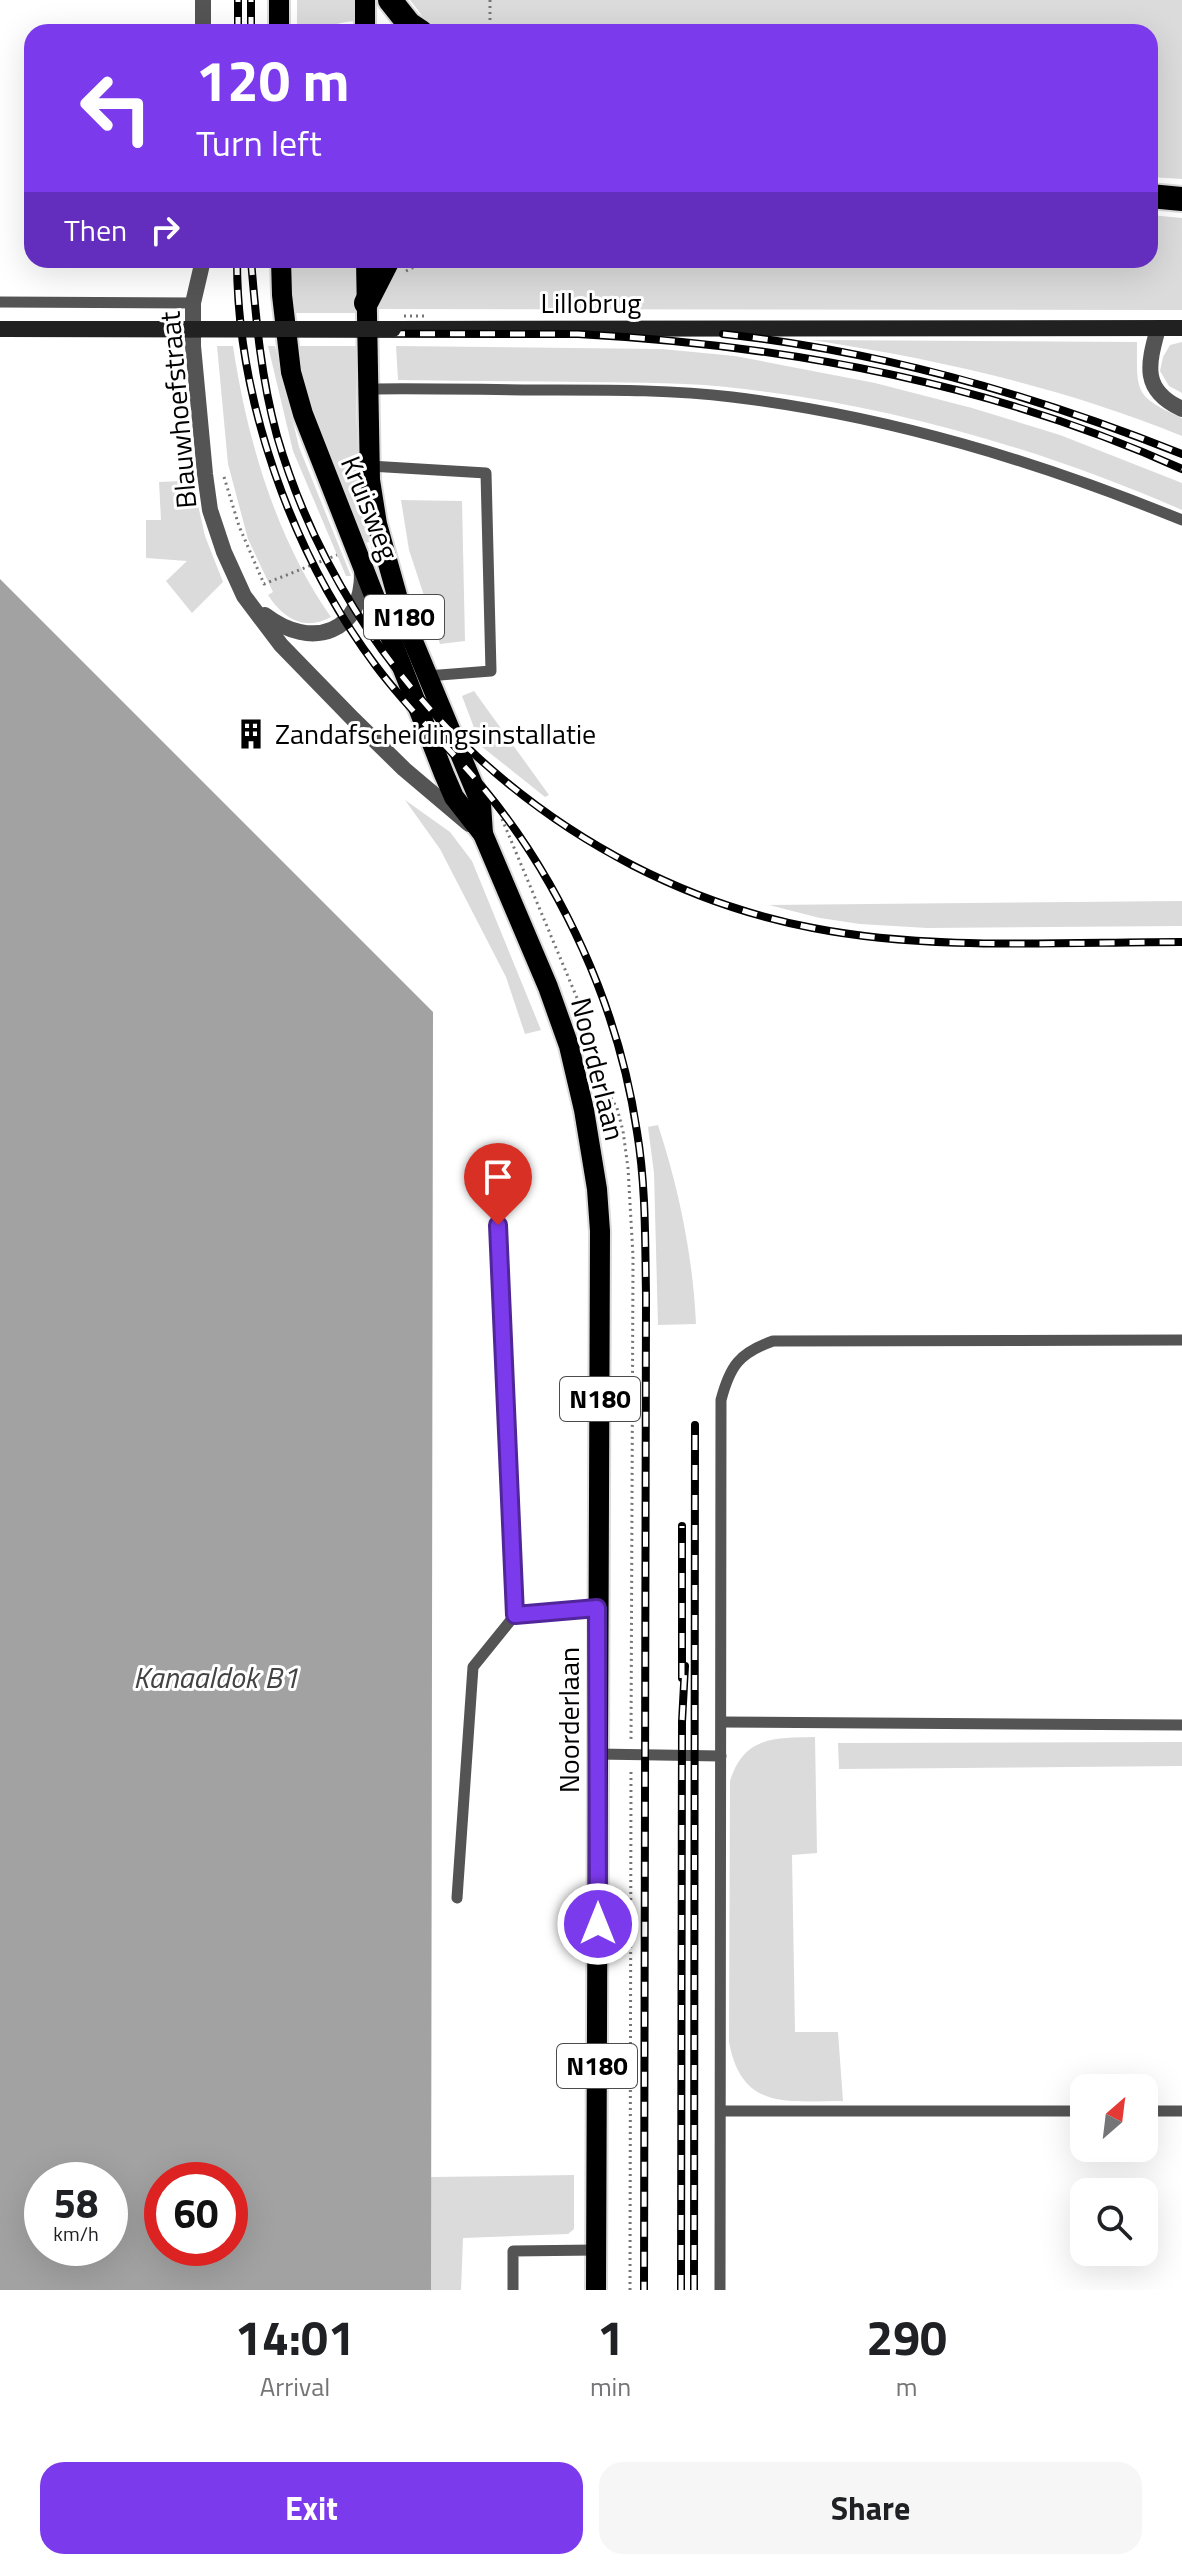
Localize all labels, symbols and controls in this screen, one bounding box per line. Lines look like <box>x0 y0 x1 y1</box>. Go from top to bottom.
text: 120 m <box>196 38 349 123</box>
icon: left <box>64 56 168 160</box>
text: Turn left <box>196 115 322 170</box>
text: Then <box>64 207 127 253</box>
icon: right <box>143 208 187 252</box>
street label: Lillobrug <box>541 281 641 324</box>
street label: Blauwhoefstraat <box>147 310 208 510</box>
street label: Kruisweg <box>330 449 411 566</box>
road number: N180 <box>364 595 444 639</box>
place label: Zandafscheidingsinstallatie <box>275 712 596 755</box>
building icon: Zandafscheidingsinstallatie <box>234 717 268 751</box>
street label: Noorderlaan <box>560 993 637 1145</box>
pin <box>464 1143 532 1225</box>
icon: arrive <box>476 1155 520 1199</box>
road number: N180 <box>560 1377 640 1421</box>
street label: Noorderlaan <box>547 1647 590 1793</box>
water label: Kanaaldok B1 <box>133 1654 299 1700</box>
position arrow <box>556 1882 640 1966</box>
road number: N180 <box>557 2044 637 2088</box>
north arrow <box>1070 2074 1158 2162</box>
map controls <box>1070 2074 1158 2266</box>
speed limit sign: 60 <box>144 2162 248 2266</box>
text: 58 <box>54 2173 98 2234</box>
button: search <box>1070 2178 1158 2266</box>
text: km/h <box>53 2218 99 2249</box>
text: 14:01 <box>235 2301 355 2374</box>
text: 1 <box>597 2301 624 2374</box>
text: 290 <box>866 2301 947 2374</box>
text: Arrival <box>260 2367 330 2406</box>
text: min <box>590 2367 631 2406</box>
text: m <box>896 2367 918 2406</box>
button: Exit <box>40 2462 583 2554</box>
button: Share <box>599 2462 1142 2554</box>

